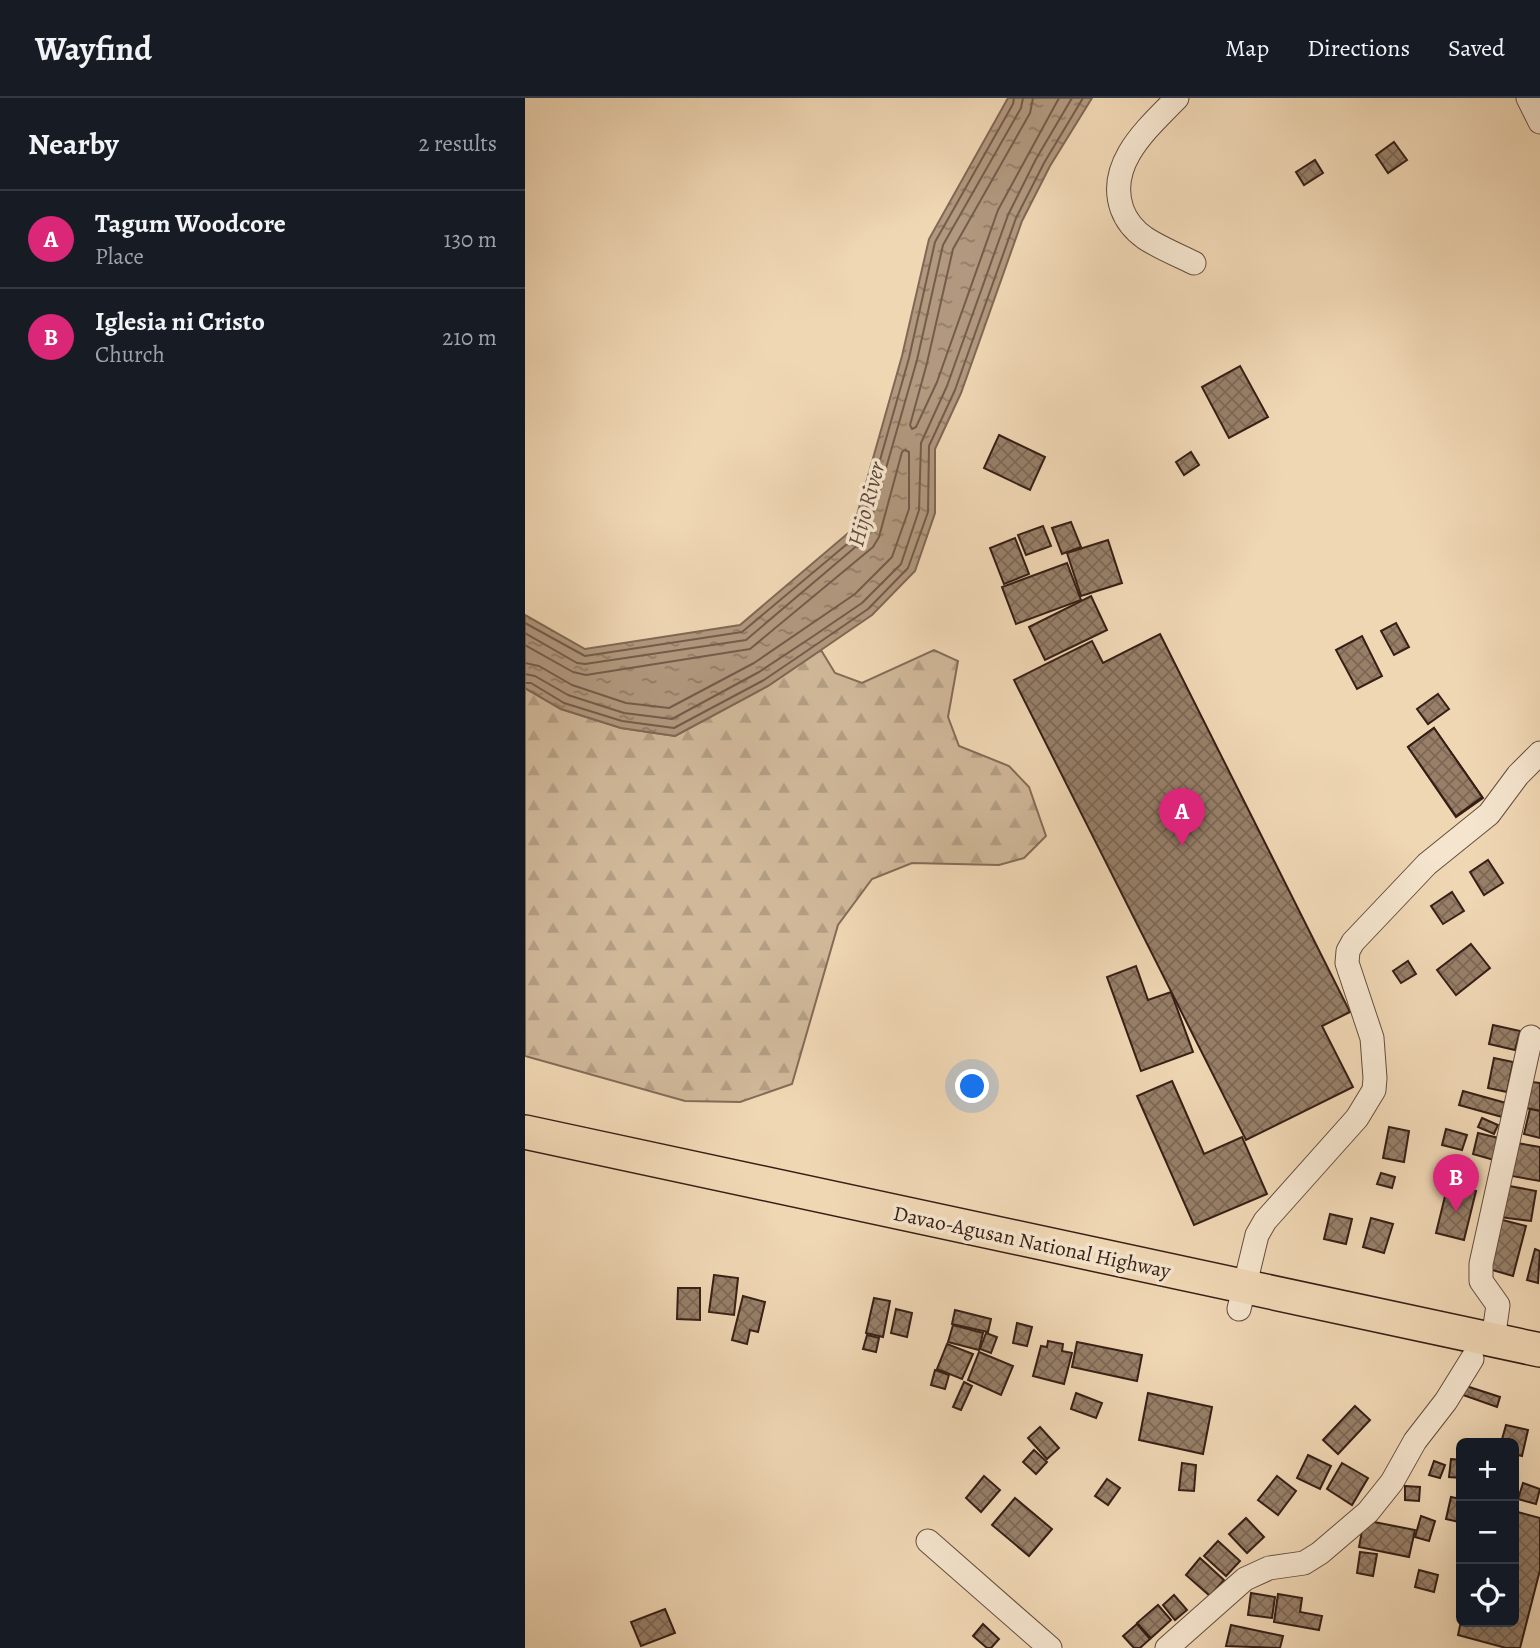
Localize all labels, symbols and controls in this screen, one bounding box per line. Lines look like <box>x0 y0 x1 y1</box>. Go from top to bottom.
text: Wayfind <box>35 26 152 71</box>
text: Map <box>1225 32 1269 64</box>
text: Directions <box>1307 32 1410 64</box>
text: Saved <box>1448 32 1505 64</box>
text: Nearby <box>28 124 119 164</box>
text: 2 results <box>419 128 497 159</box>
text: Tagum Woodcore <box>95 206 286 241</box>
text: A <box>44 224 58 255</box>
text: 130 m <box>444 224 497 255</box>
text: Place <box>95 241 144 272</box>
text: Iglesia ni Cristo <box>95 304 265 339</box>
text: B <box>44 322 58 353</box>
text: 210 m <box>442 322 497 353</box>
text: Church <box>95 339 165 370</box>
water label: Hijo River <box>840 458 893 550</box>
pin: A <box>1159 788 1205 846</box>
your location <box>955 1069 989 1103</box>
pin: B <box>1433 1154 1479 1212</box>
street label: Davao-Agusan National Highway <box>891 1199 1174 1285</box>
map controls <box>1456 1438 1519 1627</box>
button: + <box>1456 1438 1519 1501</box>
button: − <box>1456 1501 1519 1564</box>
button: locate <box>1456 1564 1519 1627</box>

